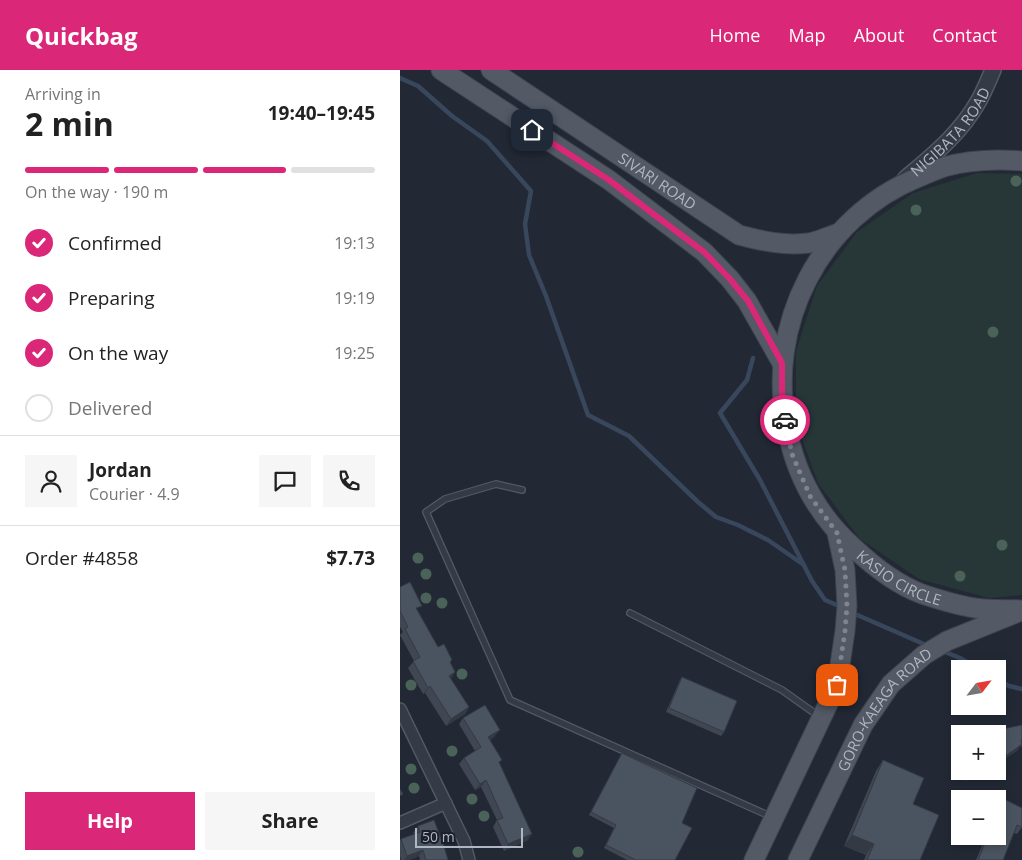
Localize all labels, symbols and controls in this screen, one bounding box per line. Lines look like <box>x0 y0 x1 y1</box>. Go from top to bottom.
text: Quickbag <box>25 19 138 52</box>
text: Home <box>710 23 760 47</box>
text: Map <box>788 23 826 47</box>
text: About <box>854 23 904 47</box>
text: Contact <box>932 23 997 47</box>
text: Arriving in <box>25 83 101 105</box>
street label: NIGIBATA ROAD <box>906 84 994 180</box>
text: 19:40–19:45 <box>268 100 375 126</box>
text: 2 min <box>25 102 114 145</box>
pin <box>511 109 553 151</box>
icon: home <box>518 116 546 144</box>
street label: SIVARI ROAD <box>615 148 700 214</box>
text: On the way · 190 m <box>25 181 168 203</box>
icon: check <box>25 229 53 257</box>
text: Confirmed <box>68 230 162 256</box>
text: 19:13 <box>334 232 375 254</box>
icon: check <box>25 284 53 312</box>
text: Preparing <box>68 285 155 311</box>
text: 19:19 <box>334 287 375 309</box>
icon: check <box>25 339 53 367</box>
text: On the way <box>68 340 168 366</box>
text: 19:25 <box>334 342 375 364</box>
text: Delivered <box>68 395 152 421</box>
courier <box>760 395 810 445</box>
icon: car <box>771 406 799 434</box>
button: person <box>25 455 77 507</box>
button: chat <box>259 455 311 507</box>
button: phone <box>323 455 375 507</box>
text: Jordan <box>89 457 152 483</box>
text: Courier · 4.9 <box>89 483 180 505</box>
text: Order #4858 <box>25 545 138 571</box>
text: $7.73 <box>326 545 375 571</box>
street label: KASIO CIRCLE <box>853 545 944 610</box>
street label: GORO-KAEAGA ROAD <box>832 643 935 774</box>
north arrow <box>951 660 1006 715</box>
map controls <box>951 660 1006 845</box>
pin <box>816 664 858 706</box>
icon: bag <box>823 671 851 699</box>
button: + <box>951 725 1006 780</box>
button: − <box>951 790 1006 845</box>
button: Help <box>25 792 195 850</box>
button: Share <box>205 792 375 850</box>
scale bar <box>415 825 522 848</box>
text: 50 m <box>422 827 455 846</box>

